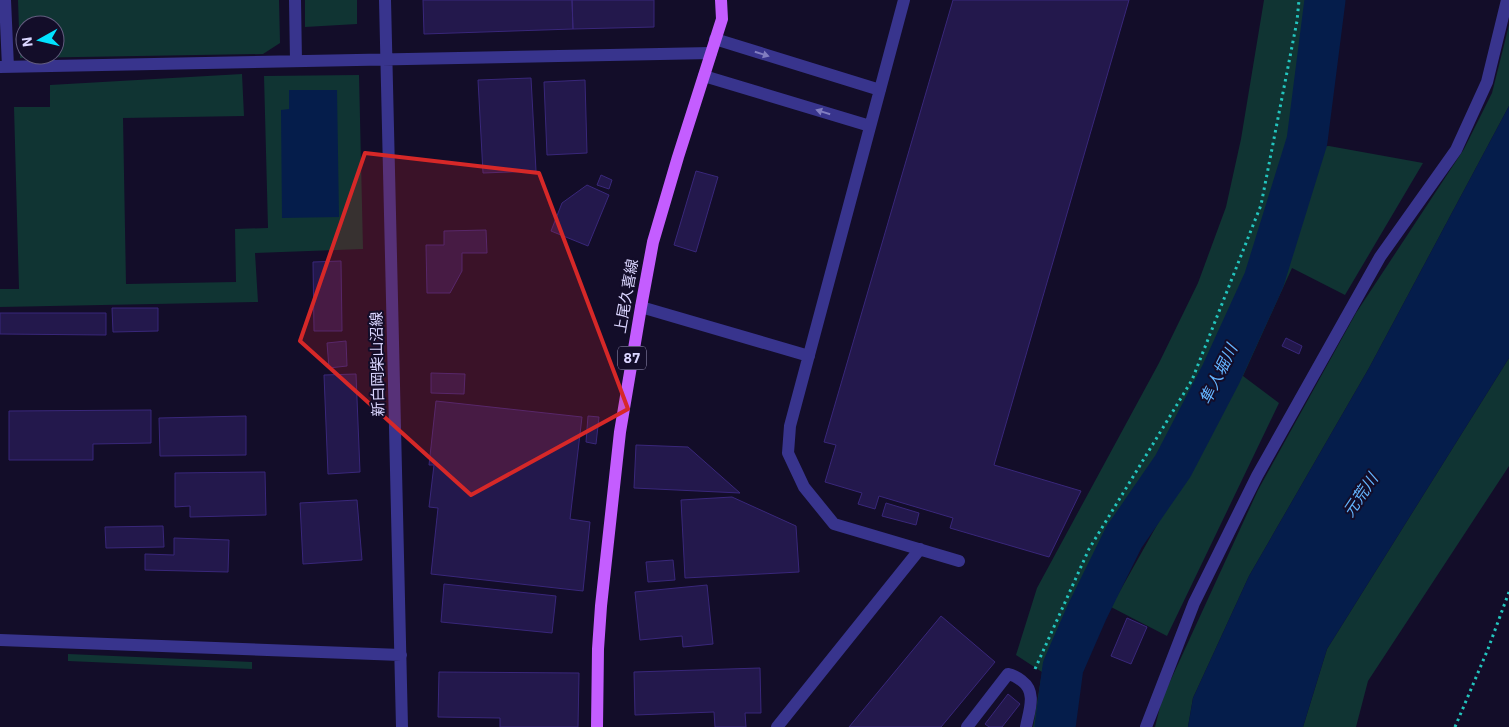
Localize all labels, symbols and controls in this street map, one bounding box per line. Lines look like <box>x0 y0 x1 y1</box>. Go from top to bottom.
north arrow <box>15 15 65 65</box>
text: N <box>18 36 37 48</box>
one-way arrow <box>755 50 770 58</box>
one-way arrow <box>816 108 831 115</box>
street label: 上尾久喜線 <box>610 257 642 335</box>
street label: 新白岡柴山沼線 <box>367 311 387 417</box>
water label: 隼人堀川 <box>1195 339 1242 407</box>
road number: 87 <box>618 346 646 369</box>
water label: 元荒川 <box>1338 468 1383 520</box>

